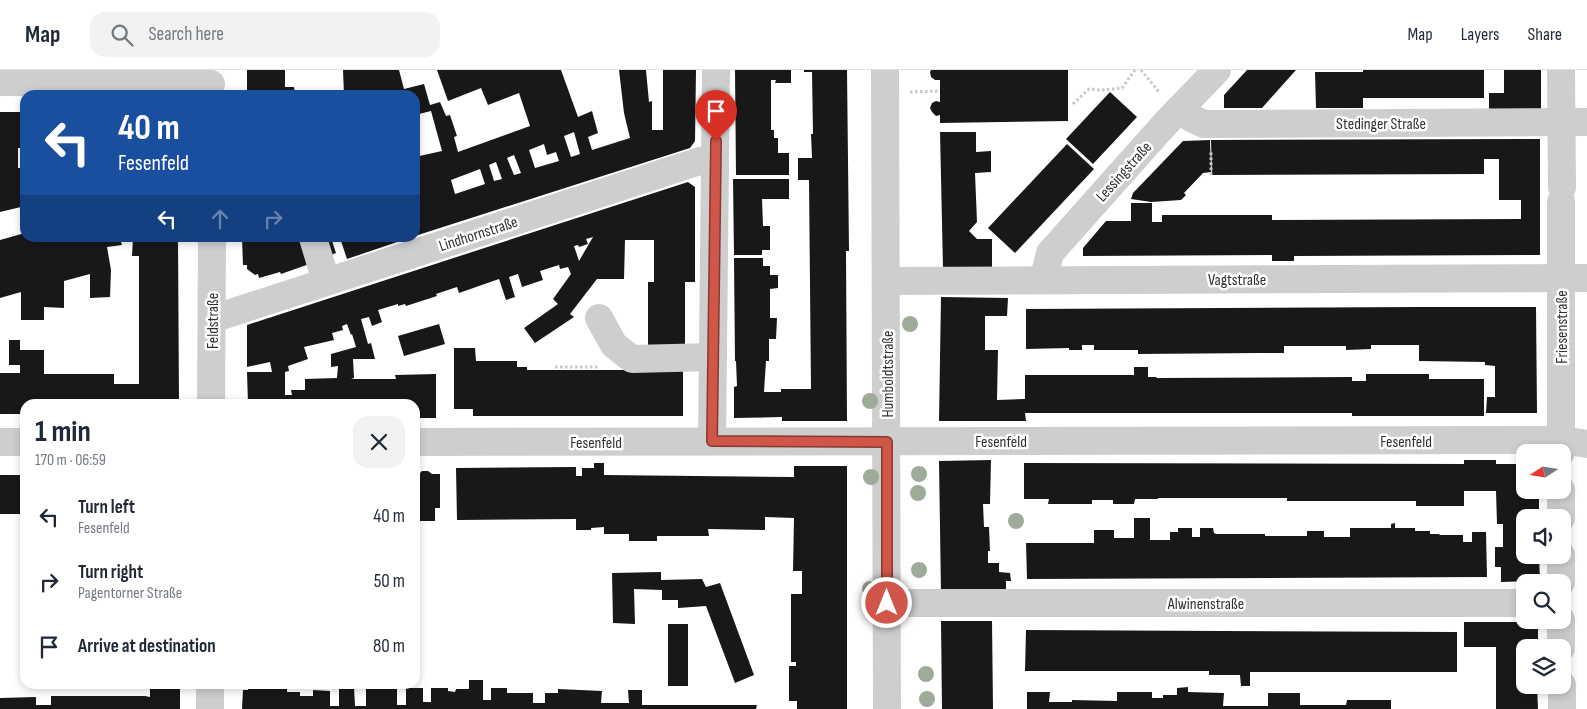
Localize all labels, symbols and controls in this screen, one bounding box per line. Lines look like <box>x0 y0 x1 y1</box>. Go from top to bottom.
search box <box>90 12 440 57</box>
text: Map <box>25 20 60 49</box>
icon: search <box>108 21 136 49</box>
text: Search here <box>148 23 224 46</box>
text: Map <box>1408 24 1433 45</box>
text: Layers <box>1461 24 1500 45</box>
text: Share <box>1528 24 1562 45</box>
pin <box>695 90 737 141</box>
icon: arrive <box>702 97 730 125</box>
text: 40 m <box>118 107 180 150</box>
icon: left <box>35 110 100 175</box>
street label: Stedinger Straße <box>1336 115 1426 134</box>
street label: Lessingstraße <box>1092 138 1156 206</box>
text: Fesenfeld <box>118 150 189 177</box>
icon: left <box>153 205 181 233</box>
icon: ahead <box>206 205 234 233</box>
icon: right <box>259 205 287 233</box>
street label: Lindhornstraße <box>437 213 520 256</box>
street label: Vagtstraße <box>1208 271 1266 290</box>
street label: Friesenstraße <box>1553 290 1572 364</box>
street label: Feldstraße <box>204 293 223 349</box>
street label: Humboldtstraße <box>879 330 898 418</box>
text: 1 min <box>35 414 91 450</box>
button: close <box>353 416 405 468</box>
street label: Fesenfeld <box>975 433 1027 452</box>
street label: Fesenfeld <box>1380 433 1432 452</box>
street label: Fesenfeld <box>570 434 622 453</box>
north arrow <box>1516 444 1571 499</box>
map controls <box>1516 444 1571 694</box>
text: 170 m · 06:59 <box>35 451 106 470</box>
text: Turn left <box>78 496 135 519</box>
icon: left <box>35 503 63 531</box>
text: 40 m <box>373 505 405 528</box>
button: sound <box>1516 509 1571 564</box>
text: Fesenfeld <box>78 519 130 538</box>
text: Turn right <box>78 561 143 584</box>
icon: right <box>35 568 63 596</box>
text: 50 m <box>374 570 405 593</box>
button: search <box>1516 574 1571 629</box>
position arrow <box>860 576 912 628</box>
text: Pagentorner Straße <box>78 584 182 603</box>
street label: Alwinenstraße <box>1167 595 1244 614</box>
icon: arrive <box>35 633 63 661</box>
text: Arrive at destination <box>78 635 216 658</box>
text: 80 m <box>373 635 405 658</box>
button: layers <box>1516 639 1571 694</box>

